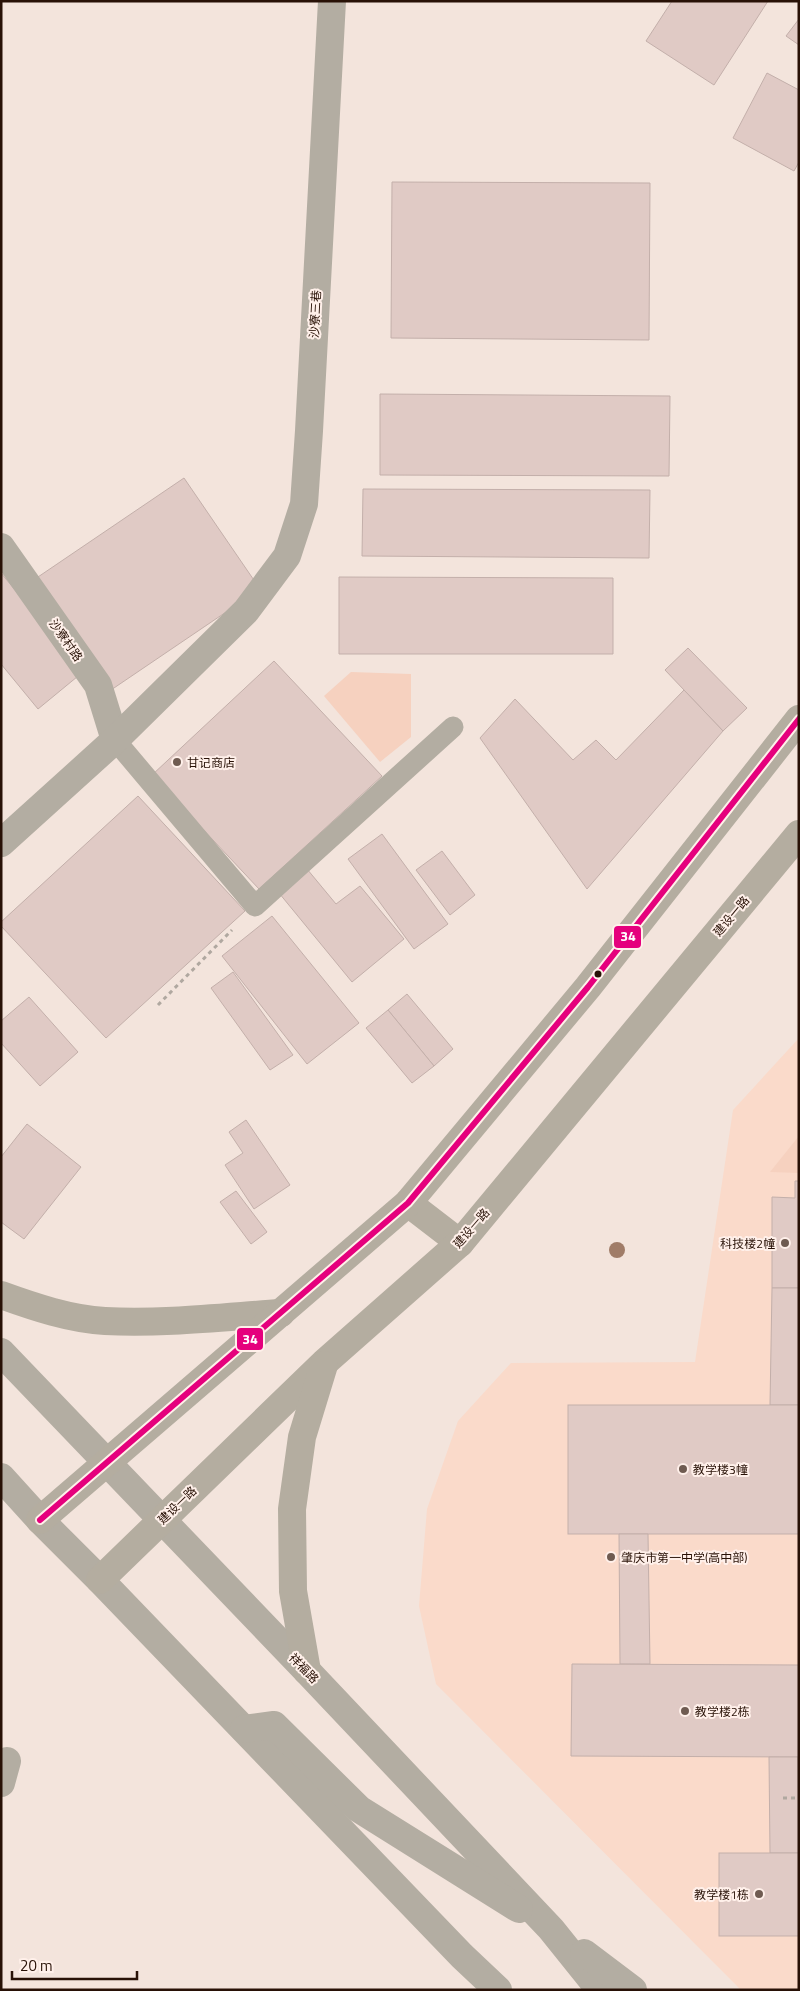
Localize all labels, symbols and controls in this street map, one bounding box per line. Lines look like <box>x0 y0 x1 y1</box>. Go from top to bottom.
street label: 沙寮三巷 <box>304 290 326 338</box>
street label: 沙寮村路 <box>44 615 88 665</box>
place label: 甘记商店 <box>187 753 235 772</box>
marker: 甘记商店 <box>171 756 183 768</box>
street label: 建设一路 <box>708 892 754 940</box>
line badge: 34 <box>613 925 642 949</box>
text: 34 <box>620 925 636 946</box>
unlabelled marker <box>593 969 603 979</box>
street label: 建设一路 <box>448 1204 494 1252</box>
place label: 科技楼2幢 <box>720 1234 775 1253</box>
marker: 科技楼2幢 <box>779 1237 791 1249</box>
line badge: 34 <box>236 1327 264 1351</box>
text: 34 <box>242 1328 258 1349</box>
place label: 教学楼3幢 <box>693 1460 748 1479</box>
marker: 教学楼3幢 <box>677 1463 689 1475</box>
street label: 建设一路 <box>153 1481 201 1529</box>
place label: 肇庆市第一中学(高中部) <box>621 1548 747 1567</box>
marker: 肇庆市第一中学(高中部) <box>605 1551 617 1563</box>
street label: 祥福路 <box>285 1648 323 1688</box>
place label: 教学楼2栋 <box>695 1702 750 1721</box>
marker: 教学楼2栋 <box>679 1705 691 1717</box>
place label: 教学楼1栋 <box>694 1885 749 1904</box>
marker: 教学楼1栋 <box>753 1888 765 1900</box>
scale bar <box>12 1948 138 1980</box>
text: 20 m <box>20 1954 53 1977</box>

